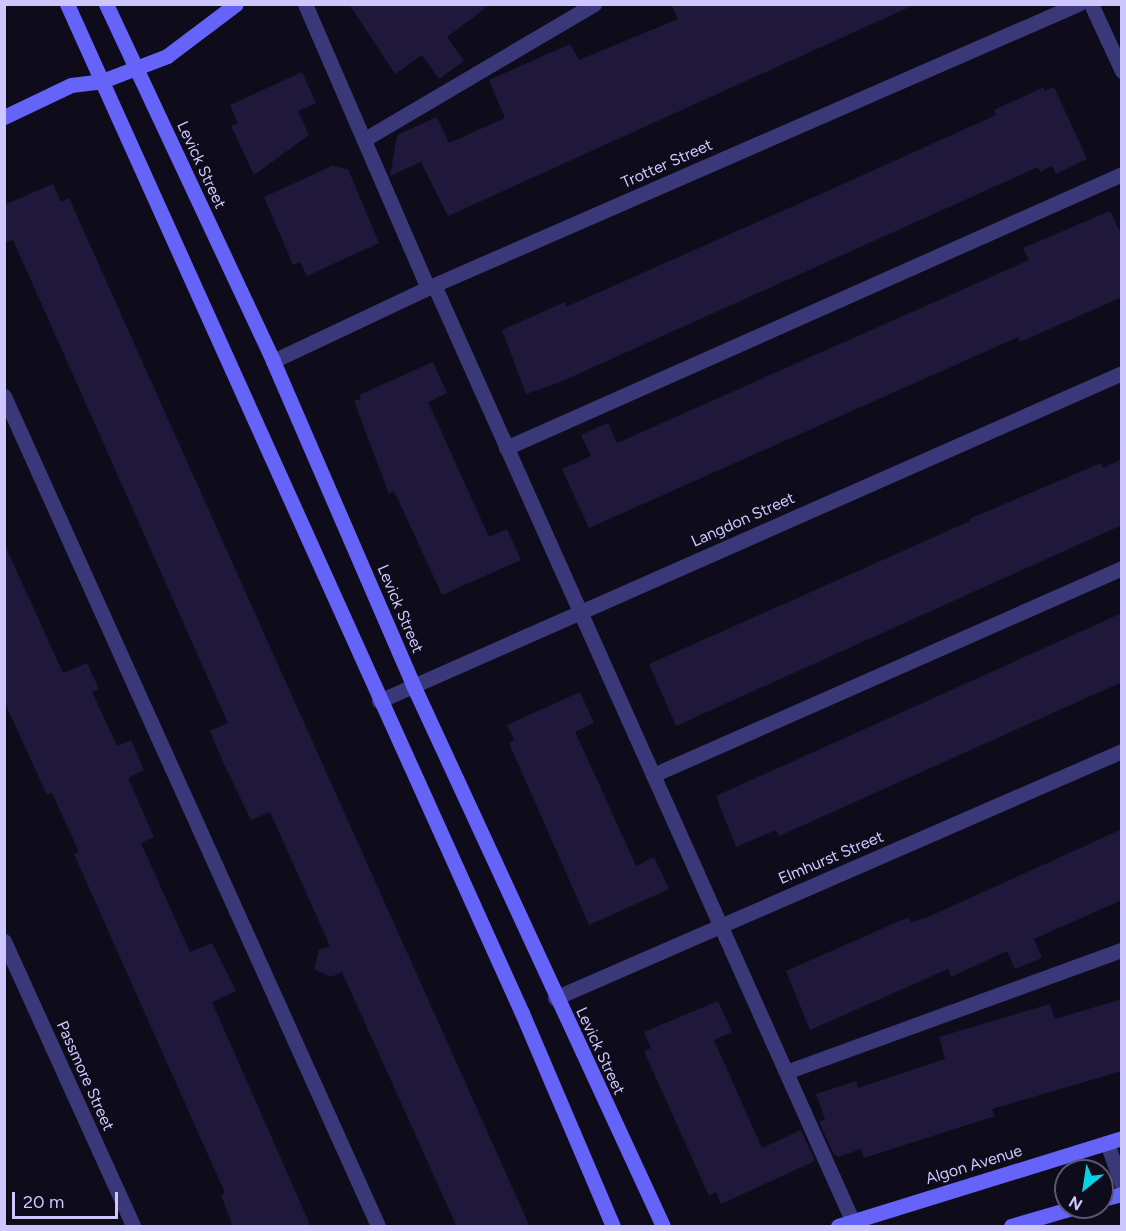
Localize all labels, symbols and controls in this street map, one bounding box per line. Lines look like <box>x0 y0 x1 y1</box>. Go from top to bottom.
street label: Levick Street <box>172 118 230 212</box>
street label: Trotter Street <box>618 135 716 193</box>
street label: Langdon Street <box>688 489 798 551</box>
street label: Levick Street <box>373 562 427 656</box>
street label: Elmhurst Street <box>776 827 886 889</box>
street label: Levick Street <box>571 1004 629 1098</box>
street label: Passmore Street <box>52 1018 118 1134</box>
street label: Algon Avenue <box>923 1141 1025 1189</box>
north arrow <box>1054 1159 1114 1219</box>
scale bar <box>15 1180 122 1218</box>
text: 20 m <box>23 1191 64 1213</box>
text: N <box>1066 1192 1086 1215</box>

